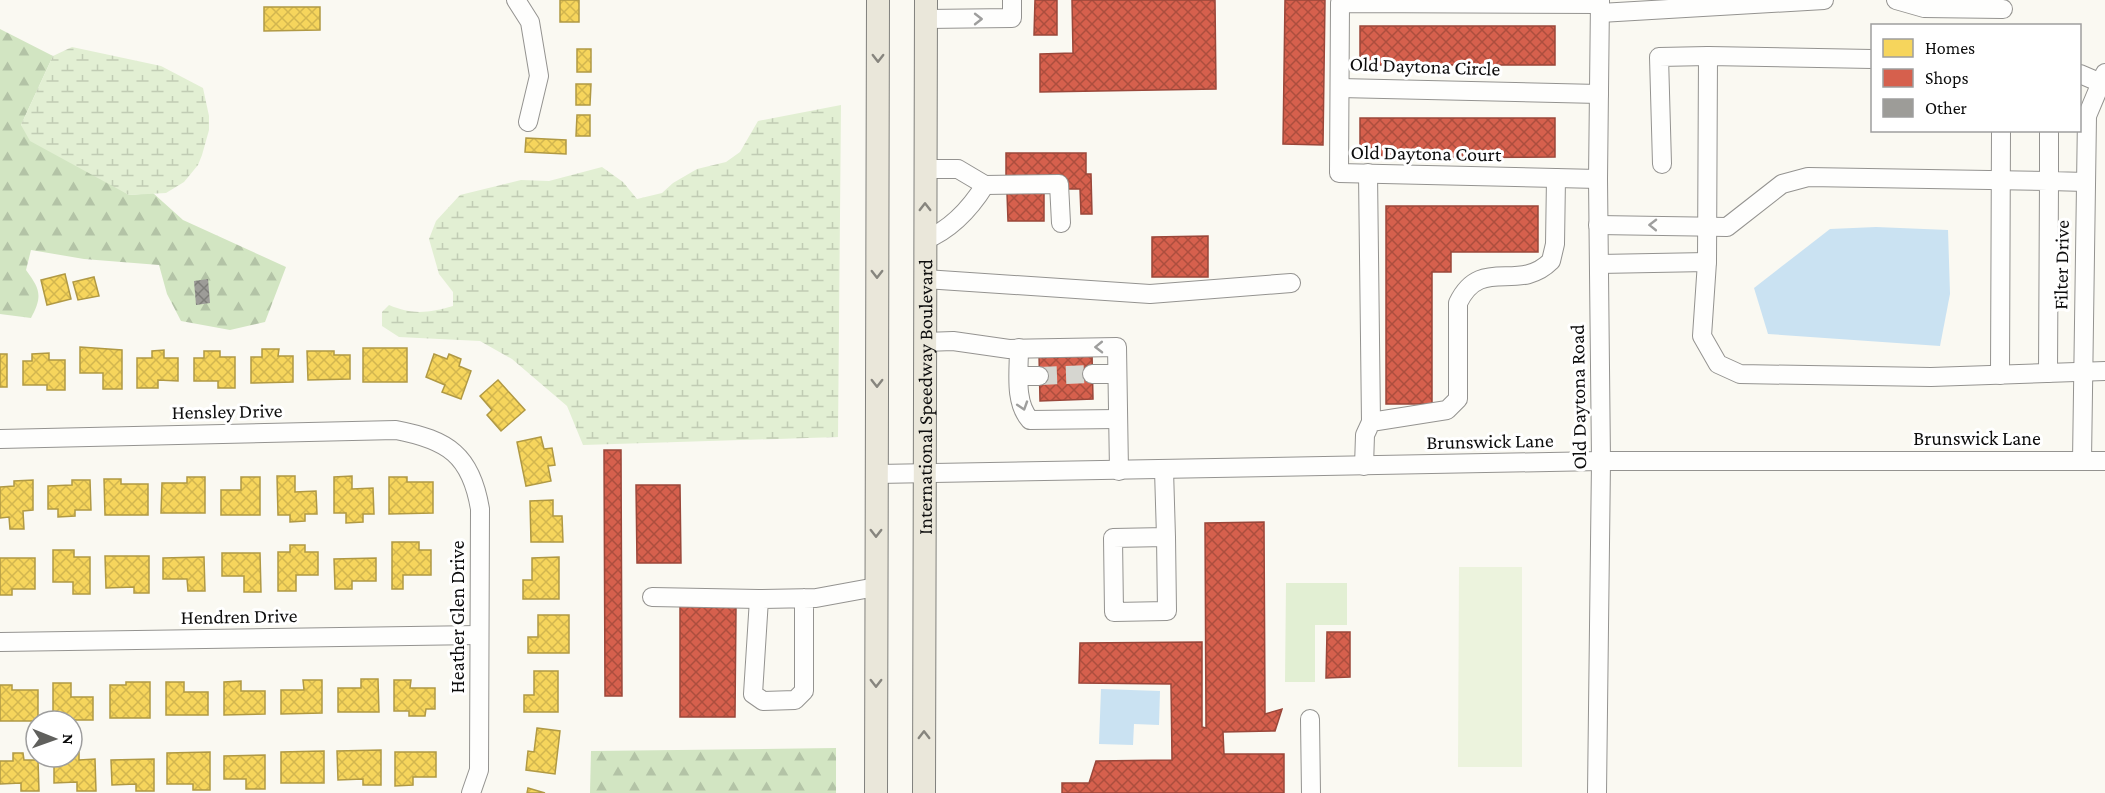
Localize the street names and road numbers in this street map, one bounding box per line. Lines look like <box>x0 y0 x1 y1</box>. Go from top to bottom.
street label: Old Daytona Circle <box>1349 52 1501 81</box>
street label: Old Daytona Court <box>1350 141 1502 166</box>
street label: Filter Drive <box>2049 220 2073 310</box>
street label: International Speedway Boulevard <box>914 259 937 535</box>
street label: Old Daytona Road <box>1566 324 1591 470</box>
street label: Hensley Drive <box>171 399 283 424</box>
street label: Brunswick Lane <box>1913 427 2041 449</box>
street label: Brunswick Lane <box>1426 429 1554 453</box>
street label: Heather Glen Drive <box>446 540 468 693</box>
street label: Hendren Drive <box>180 604 298 628</box>

